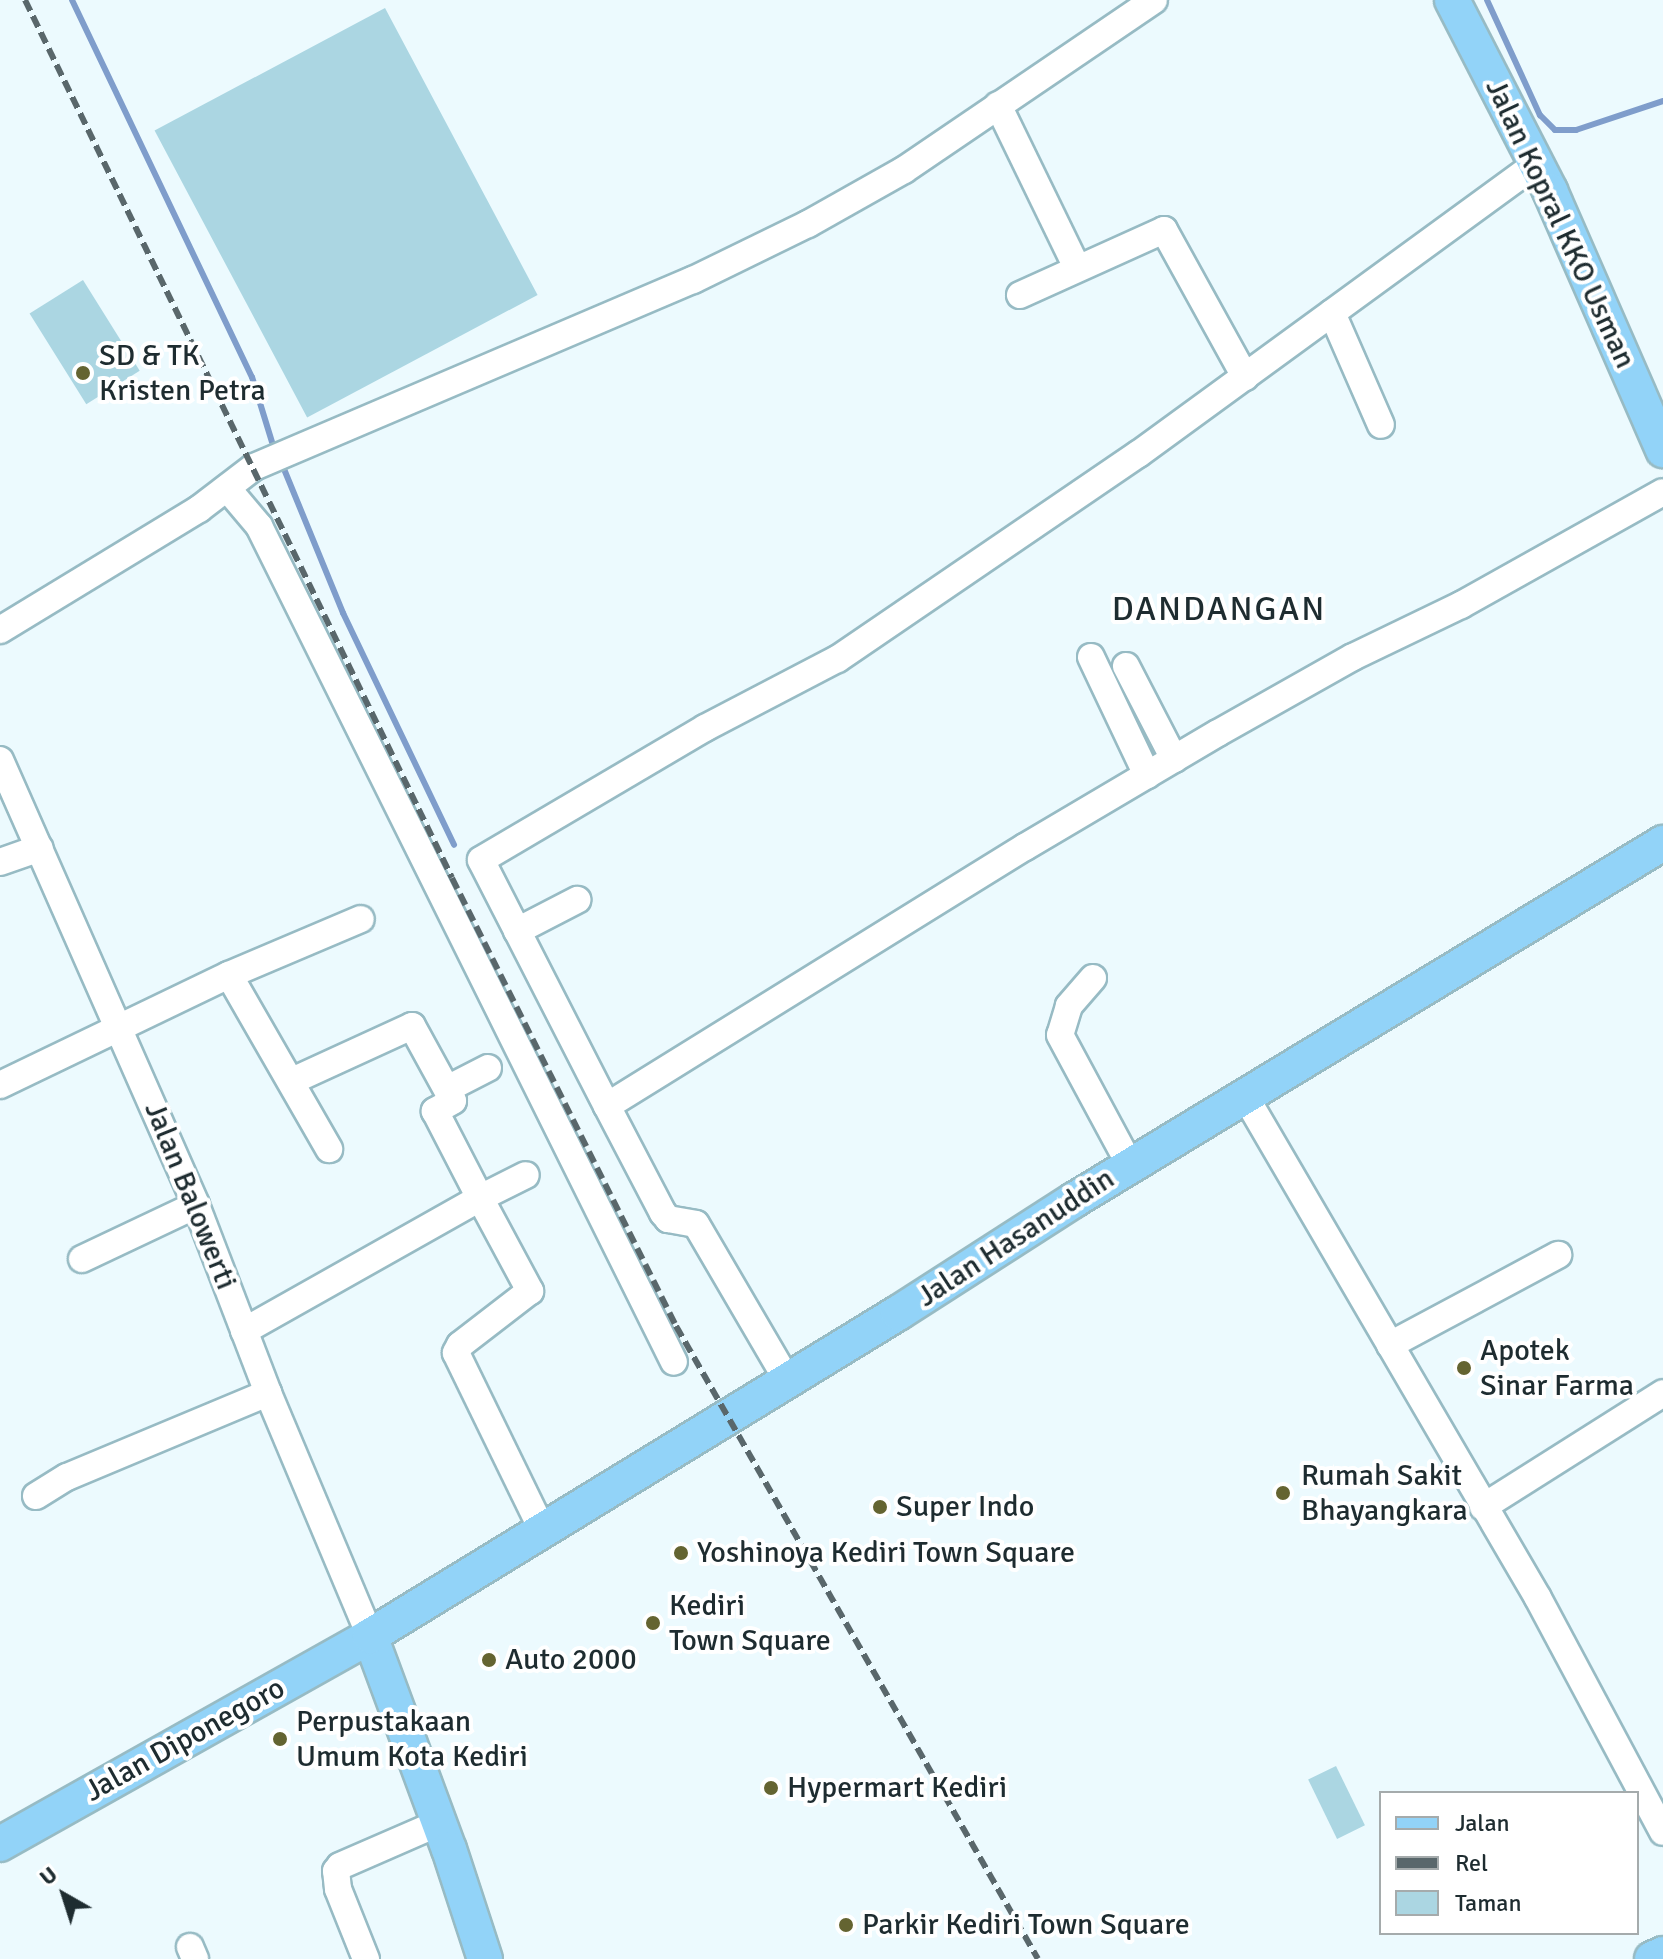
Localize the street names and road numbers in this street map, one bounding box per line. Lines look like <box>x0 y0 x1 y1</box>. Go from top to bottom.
street label: Jalan Kopral KKO Usman <box>1477 74 1643 374</box>
street label: Jalan Balowerti <box>136 1097 244 1295</box>
street label: Jalan Hasanuddin <box>911 1161 1121 1315</box>
street label: Jalan Diponegoro <box>79 1670 291 1810</box>

